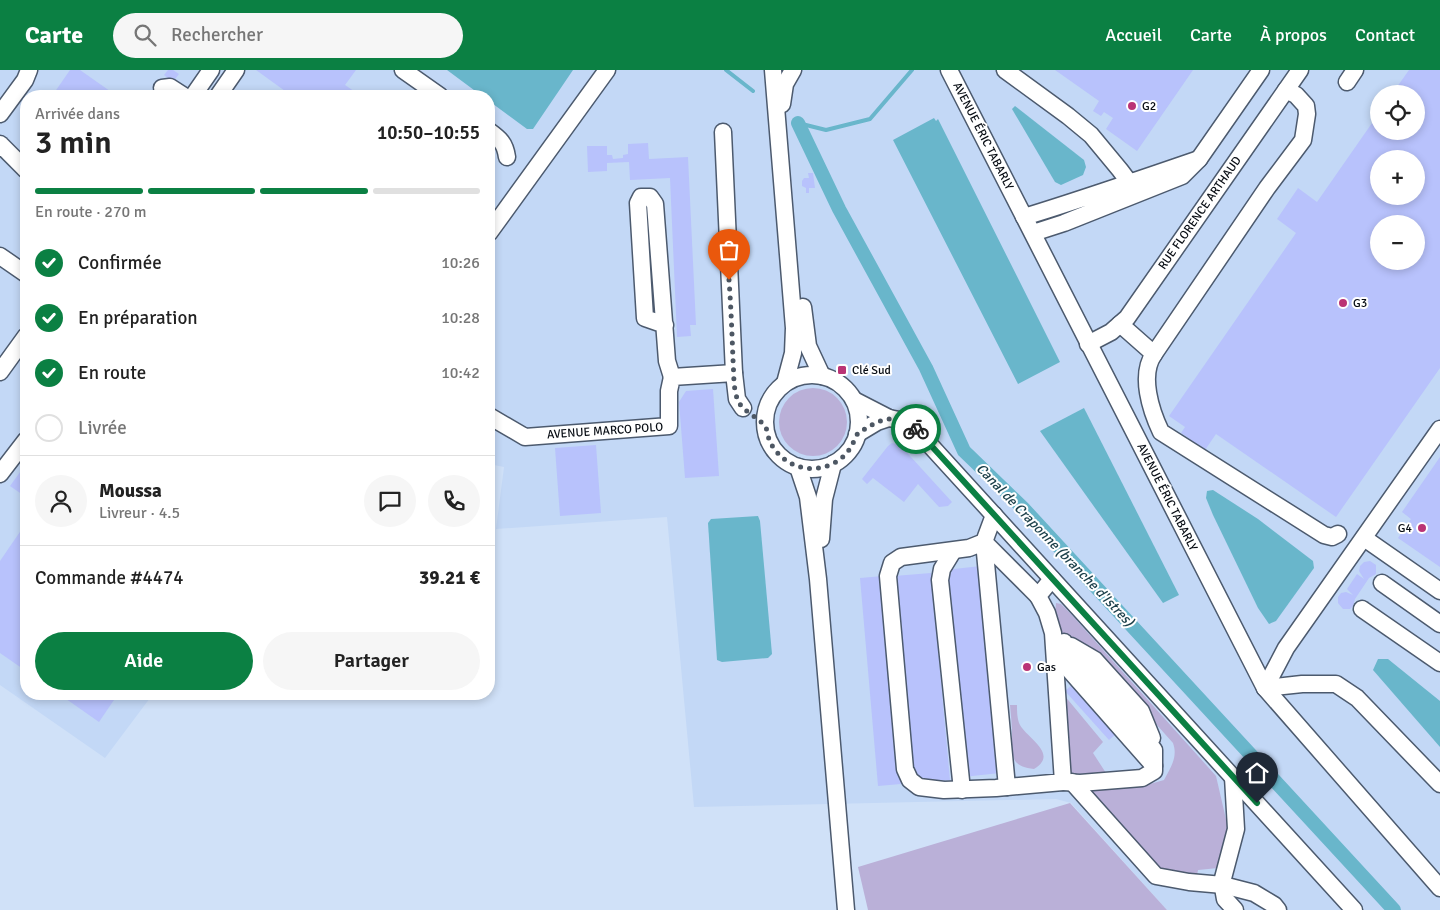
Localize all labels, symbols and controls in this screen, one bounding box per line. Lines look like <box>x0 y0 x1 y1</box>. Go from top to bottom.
search box <box>113 13 463 58</box>
text: Carte <box>25 20 83 50</box>
icon: search <box>131 21 159 49</box>
text: Rechercher <box>171 23 263 47</box>
text: Accueil <box>1105 24 1162 46</box>
text: Carte <box>1190 24 1232 46</box>
text: À propos <box>1260 24 1327 46</box>
text: Contact <box>1355 24 1415 46</box>
street label: AVENUE ÉRIC TABARLY <box>949 80 1017 192</box>
map controls <box>1370 85 1425 270</box>
button: locate <box>1370 85 1425 140</box>
place label: G2 <box>1142 99 1156 114</box>
marker: G2 <box>1126 100 1138 112</box>
text: Arrivée dans <box>35 104 120 124</box>
text: 10:50–10:55 <box>377 121 480 145</box>
text: 3 min <box>35 123 112 162</box>
button: + <box>1370 150 1425 205</box>
street label: RUE FLORENCE ARTHAUD <box>1155 153 1245 272</box>
text: En route · 270 m <box>35 202 147 222</box>
button: − <box>1370 215 1425 270</box>
pin <box>708 229 750 280</box>
icon: bag <box>715 236 743 264</box>
icon: check <box>35 249 63 277</box>
text: Confirmée <box>78 251 162 275</box>
text: 10:26 <box>441 253 480 273</box>
place label: G3 <box>1353 296 1367 311</box>
marker: G3 <box>1337 297 1349 309</box>
icon: check <box>35 304 63 332</box>
text: En préparation <box>78 306 198 330</box>
text: 10:28 <box>441 308 480 328</box>
icon: check <box>35 359 63 387</box>
text: En route <box>78 361 146 385</box>
text: 10:42 <box>441 363 480 383</box>
place label: Clé Sud <box>852 363 891 378</box>
marker: Clé Sud <box>836 364 848 376</box>
courier <box>891 404 941 454</box>
icon: bike <box>902 415 930 443</box>
text: Livrée <box>78 416 127 440</box>
street label: AVENUE MARCO POLO <box>546 419 664 443</box>
street label: AVENUE ÉRIC TABARLY <box>1133 441 1201 553</box>
water label: Canal de Craponne (branche d'Istres) <box>973 460 1138 631</box>
button: person <box>35 475 87 527</box>
button: chat <box>364 475 416 527</box>
button: phone <box>428 475 480 527</box>
text: Moussa <box>99 479 162 503</box>
text: Livreur · 4.5 <box>99 503 180 523</box>
place label: G4 <box>1398 521 1413 536</box>
marker: G4 <box>1416 522 1428 534</box>
text: Commande #4474 <box>35 566 184 590</box>
text: 39.21 € <box>419 566 480 590</box>
button: Aide <box>35 632 253 690</box>
button: Partager <box>263 632 480 690</box>
place label: Gas <box>1037 660 1056 675</box>
marker: Gas <box>1021 661 1033 673</box>
pin <box>1236 752 1278 803</box>
icon: home <box>1243 759 1271 787</box>

